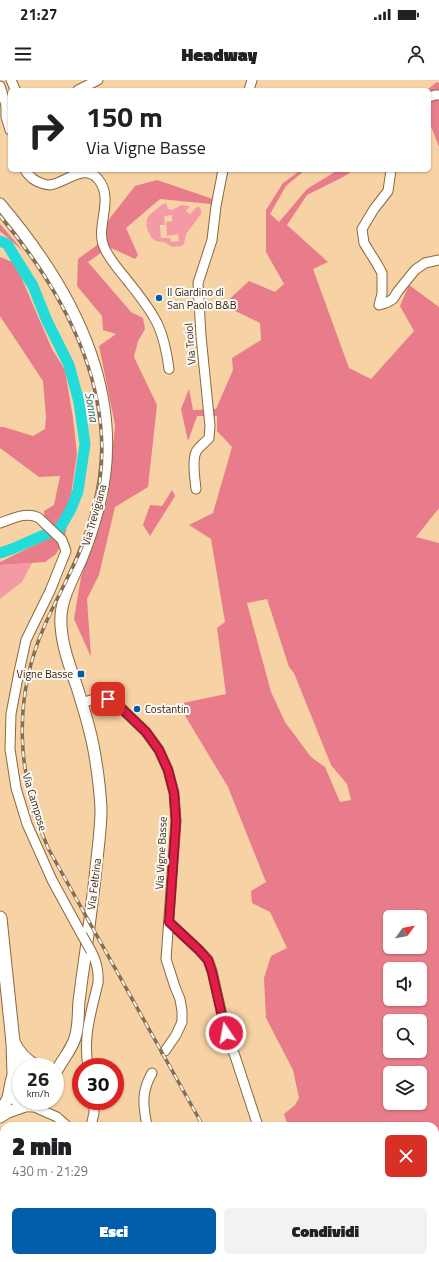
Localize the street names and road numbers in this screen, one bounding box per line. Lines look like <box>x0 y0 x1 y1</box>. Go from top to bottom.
street label: Via Troiol <box>180 322 200 366</box>
street label: Via Trevigiana <box>78 482 111 548</box>
street label: Via Campose <box>19 771 52 833</box>
street label: Via Vigne Basse <box>151 816 171 890</box>
street label: Via Feltrina <box>83 857 105 911</box>

